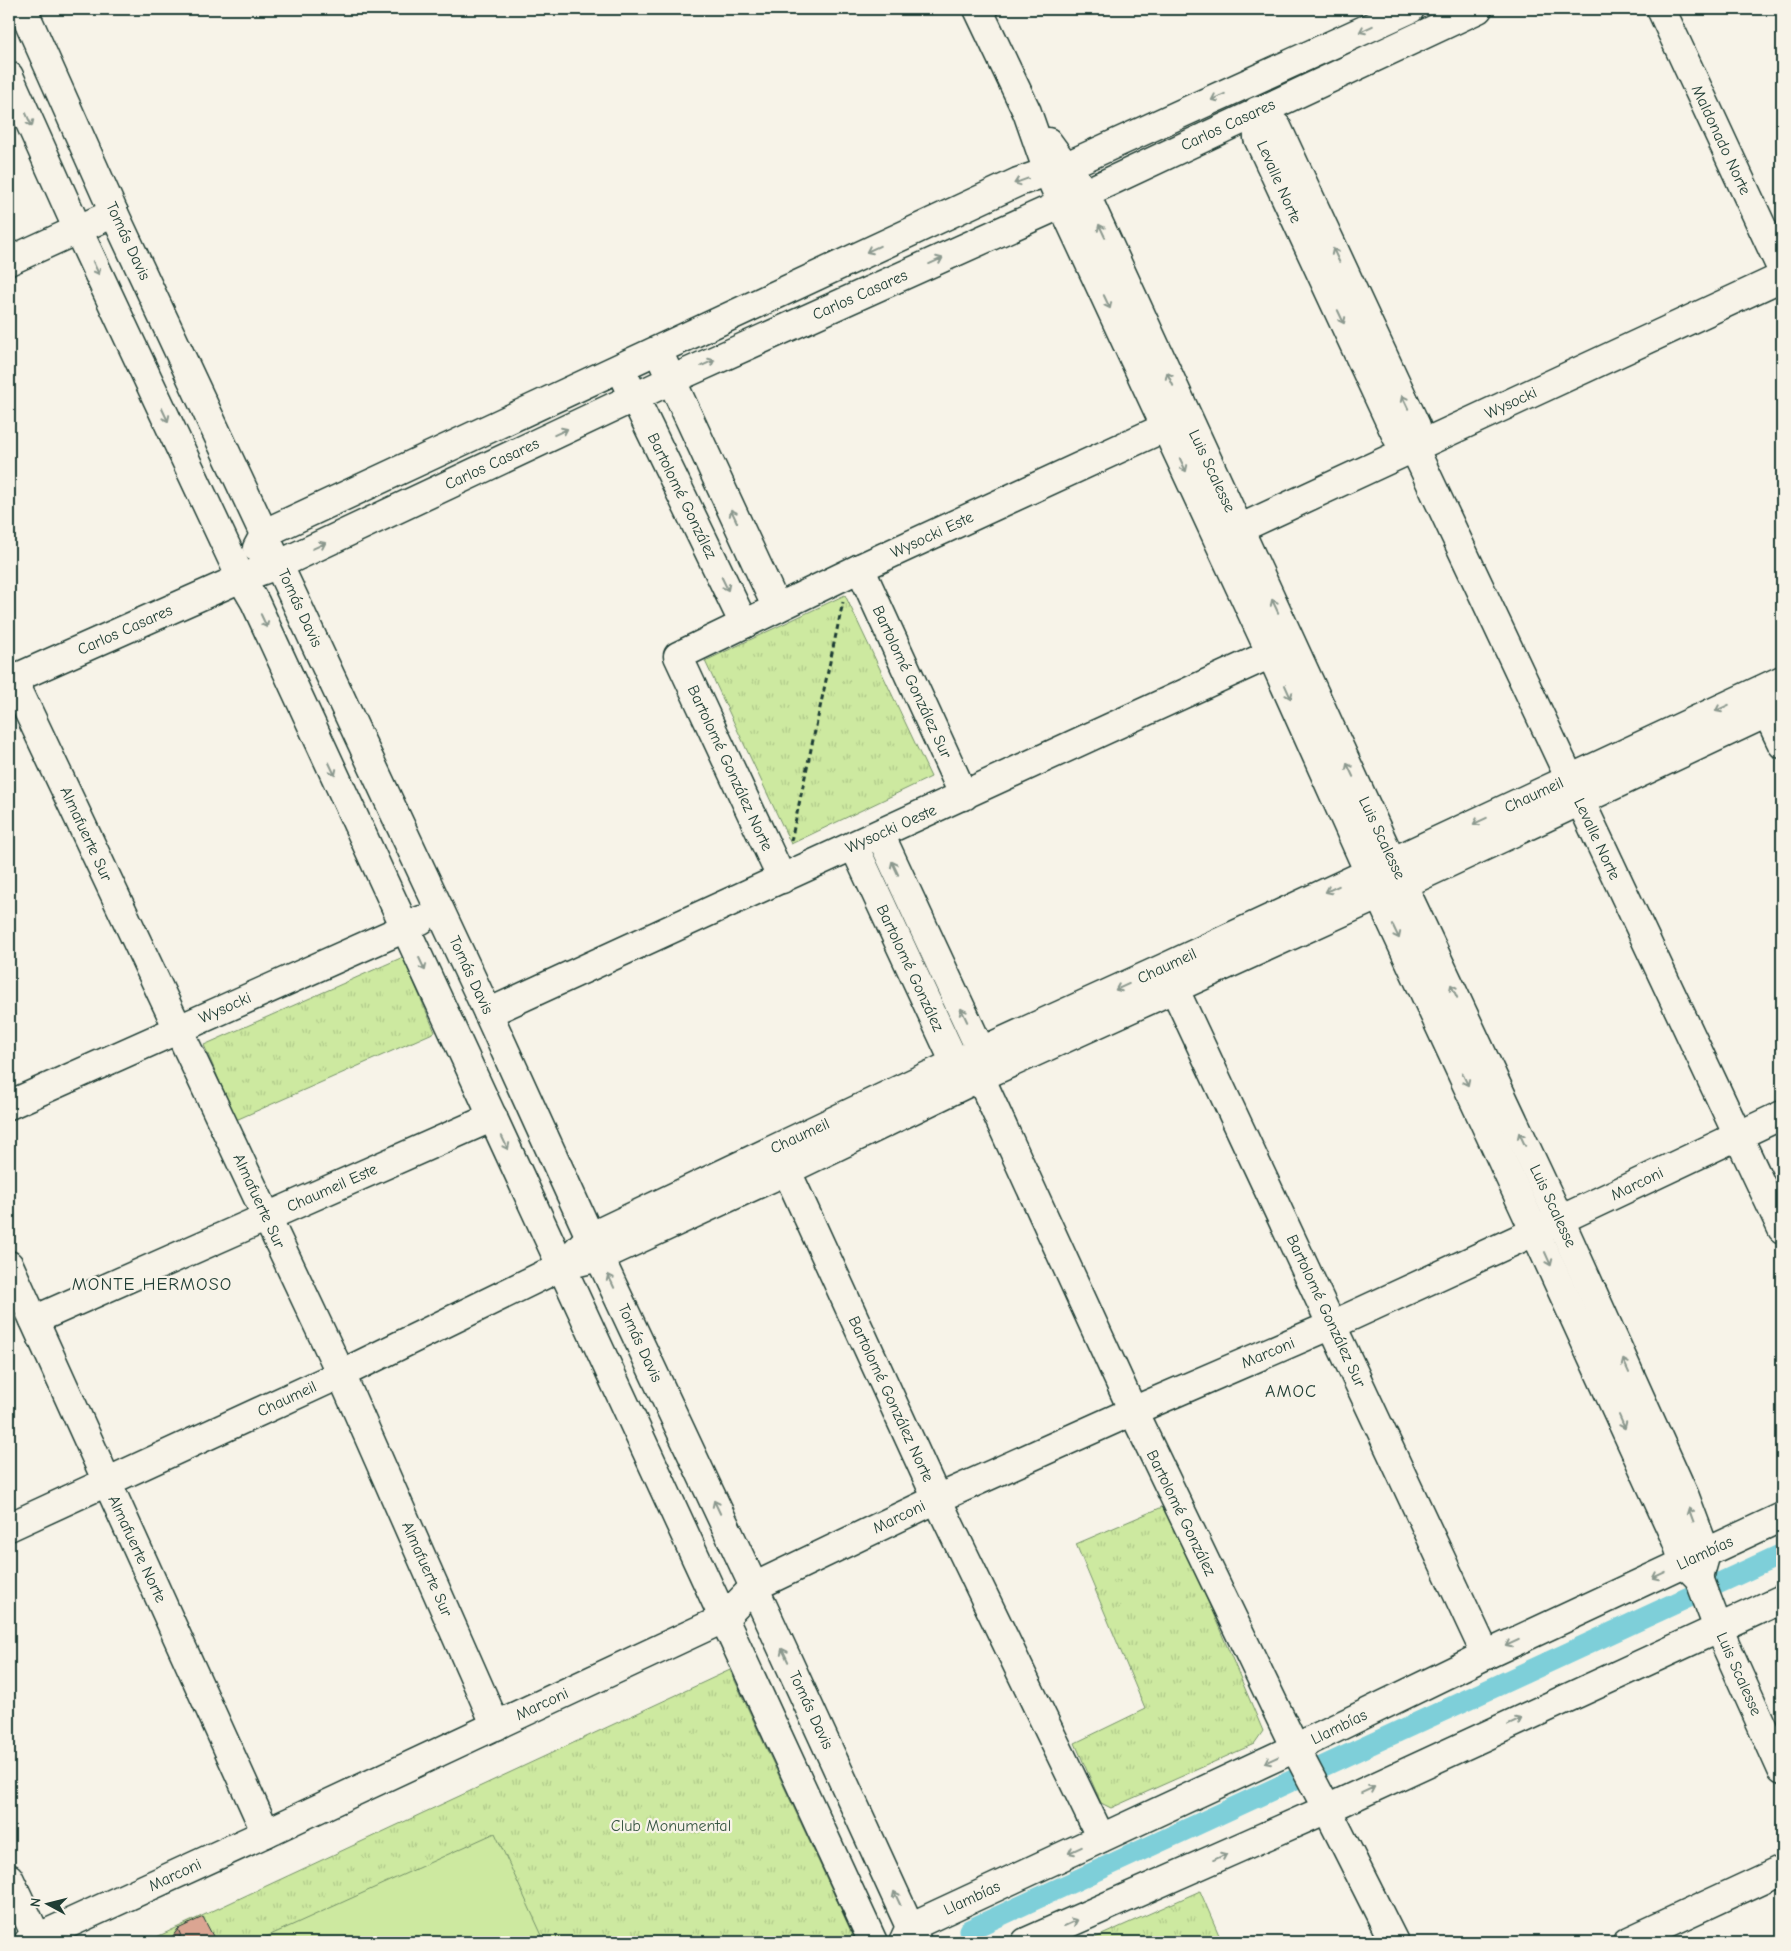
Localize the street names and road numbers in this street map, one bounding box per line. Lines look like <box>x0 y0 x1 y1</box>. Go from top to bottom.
street label: Maldonado Norte <box>1688 82 1754 198</box>
street label: Carlos Casares <box>1178 95 1278 155</box>
street label: Levalle Norte <box>1253 138 1305 226</box>
street label: Tomás Davis <box>102 199 154 283</box>
street label: Carlos Casares <box>810 266 911 324</box>
street label: Wysocki <box>1482 383 1540 423</box>
street label: Luis Scalesse <box>1185 427 1239 515</box>
street label: Bartolomé González <box>644 430 720 562</box>
street label: Carlos Casares <box>442 434 542 494</box>
street label: Wysocki Este <box>888 508 976 562</box>
street label: Tomás Davis <box>274 566 326 650</box>
street label: Carlos Casares <box>75 601 176 659</box>
street label: Bartolomé González Sur <box>869 603 956 762</box>
street label: Bartolomé González Norte <box>684 682 776 854</box>
street label: Chaumeil <box>1502 773 1566 817</box>
street label: Almafuerte Sur <box>56 784 116 885</box>
street label: Luis Scalesse <box>1355 794 1409 882</box>
street label: Levalle Norte <box>1570 795 1624 883</box>
street label: Wysocki Oeste <box>843 801 939 857</box>
street label: Bartolomé González <box>873 902 947 1034</box>
street label: Tomás Davis <box>445 933 497 1017</box>
street label: Chaumeil <box>1135 944 1199 988</box>
street label: Wysocki <box>196 989 254 1027</box>
street label: Chaumeil <box>768 1114 832 1158</box>
street label: Almafuerte Sur <box>229 1151 289 1252</box>
street label: Chaumeil Este <box>284 1160 380 1216</box>
street label: Luis Scalesse <box>1526 1162 1580 1250</box>
street label: Marconi <box>1608 1164 1666 1204</box>
street label: Bartolomé González Sur <box>1283 1232 1370 1391</box>
street label: Tomás Davis <box>614 1301 666 1385</box>
street label: Bartolomé González Norte <box>845 1313 937 1485</box>
street label: Marconi <box>1239 1334 1297 1372</box>
street label: Chaumeil <box>255 1377 319 1421</box>
street label: Bartolomé González <box>1143 1447 1219 1579</box>
street label: Almafuerte Norte <box>104 1493 170 1605</box>
street label: Marconi <box>870 1497 928 1537</box>
street label: Almafuerte Sur <box>398 1519 456 1620</box>
street label: Llambías <box>1674 1532 1736 1574</box>
street label: Luis Scalesse <box>1713 1630 1765 1718</box>
street label: Tomás Davis <box>785 1668 837 1752</box>
street label: Marconi <box>513 1684 571 1724</box>
street label: Llambías <box>1308 1706 1370 1748</box>
street label: Marconi <box>146 1855 204 1895</box>
street label: Llambías <box>941 1877 1003 1919</box>

